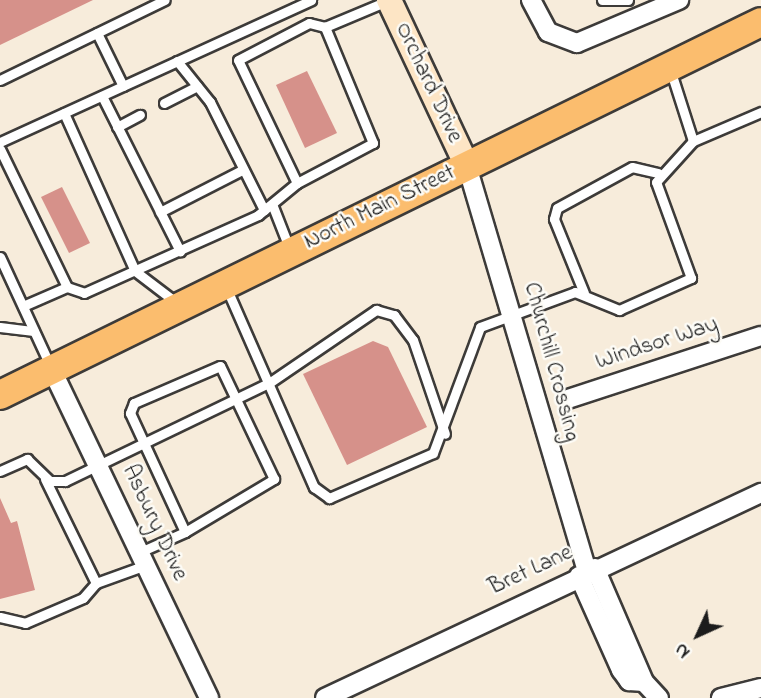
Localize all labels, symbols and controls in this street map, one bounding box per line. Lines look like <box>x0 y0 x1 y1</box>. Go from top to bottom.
street label: Orchard Drive <box>388 18 468 148</box>
street label: North Main Street <box>300 160 460 256</box>
street label: Churchill Crossing <box>517 279 585 445</box>
street label: Windsor Way <box>592 311 722 377</box>
street label: Asbury Drive <box>115 461 193 585</box>
street label: Bret Lane <box>485 540 577 602</box>
north arrow <box>663 600 733 670</box>
text: N <box>669 636 697 664</box>

